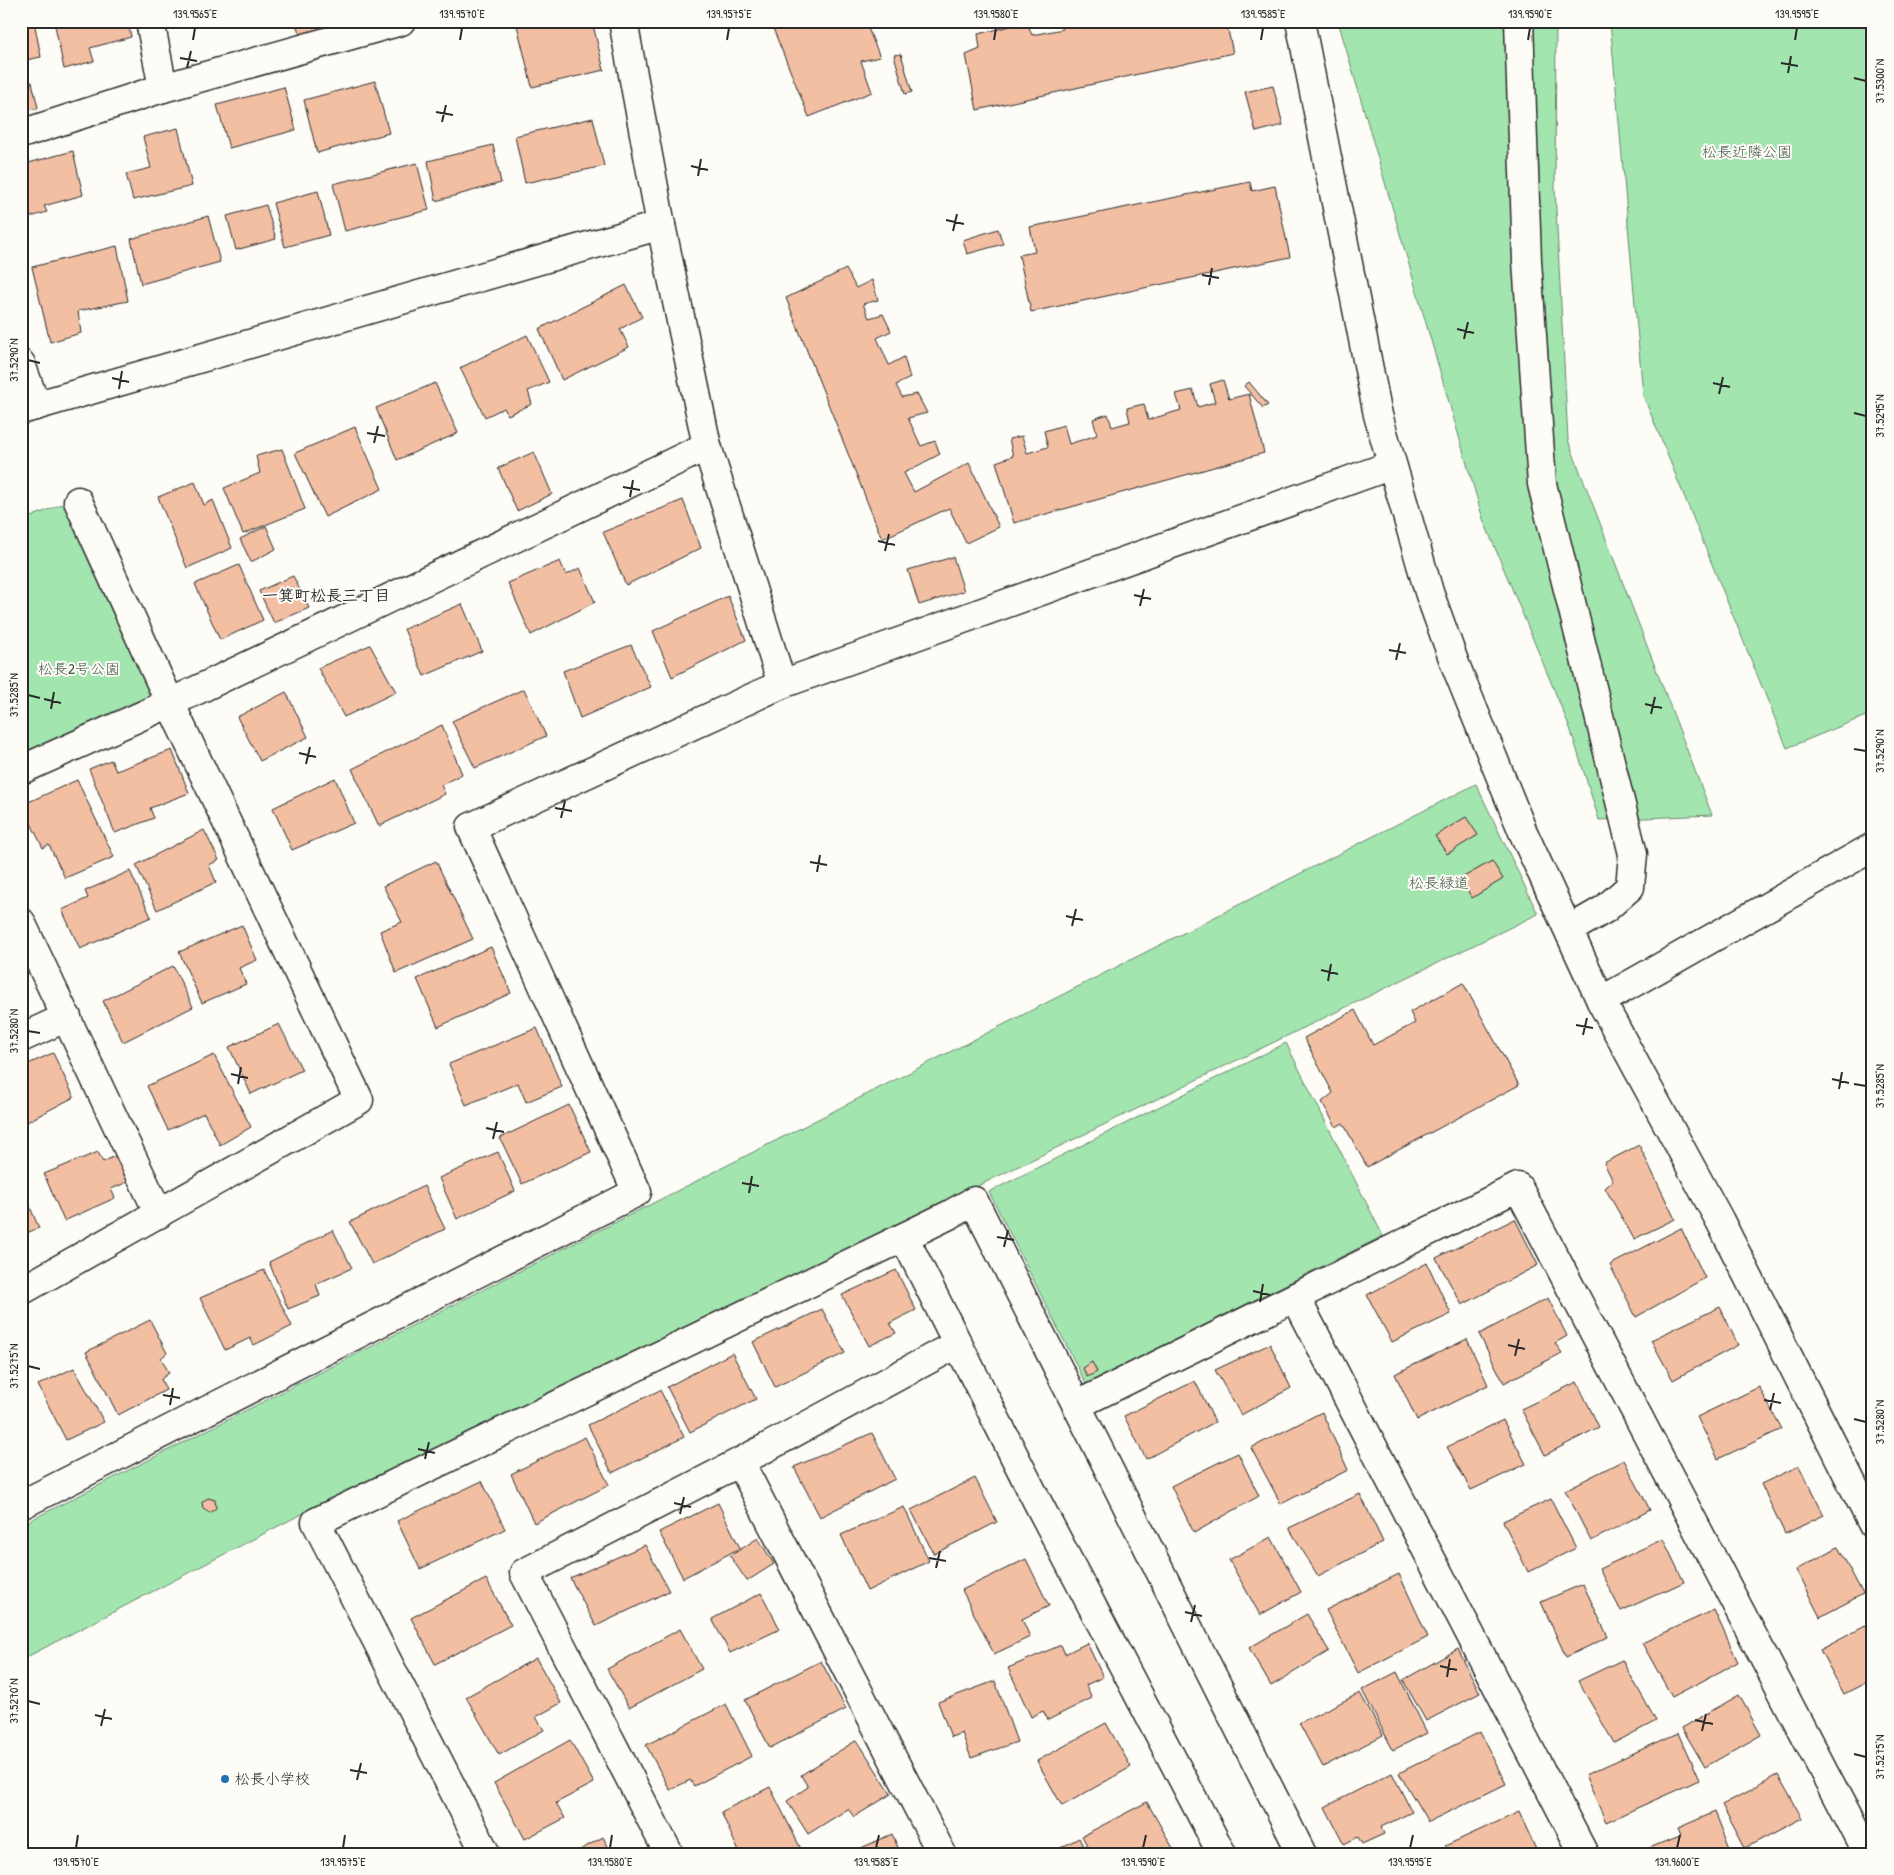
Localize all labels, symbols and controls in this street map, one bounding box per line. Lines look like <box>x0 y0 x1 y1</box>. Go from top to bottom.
text: 139.9565°E <box>173 5 218 22</box>
text: 139.9570°E <box>439 5 485 22</box>
text: 139.9575°E <box>706 5 752 22</box>
text: 139.9580°E <box>974 5 1019 22</box>
text: 139.9585°E <box>1241 5 1286 22</box>
text: 139.9590°E <box>1508 5 1553 22</box>
text: 139.9595°E <box>1775 5 1820 22</box>
text: 37.5300°N <box>1871 59 1888 103</box>
park label: 松長近隣公園 <box>1702 141 1792 162</box>
text: 37.5290°N <box>5 338 22 382</box>
text: 37.5295°N <box>1871 394 1888 438</box>
district label: 一箕町松長三丁目 <box>262 584 390 606</box>
park label: 松長2号公園 <box>38 658 120 679</box>
text: 37.5285°N <box>5 673 22 717</box>
text: 37.5290°N <box>1871 729 1888 773</box>
park label: 松長緑道 <box>1409 872 1469 893</box>
text: 37.5280°N <box>5 1009 22 1053</box>
text: 37.5285°N <box>1871 1064 1888 1108</box>
text: 37.5275°N <box>5 1344 22 1388</box>
text: 37.5280°N <box>1871 1400 1888 1444</box>
text: 37.5270°N <box>5 1678 22 1724</box>
text: 37.5275°N <box>1871 1735 1888 1779</box>
place label: 松長小学校 <box>235 1768 310 1789</box>
marker: 松長小学校 <box>219 1773 231 1785</box>
text: 139.9570°E <box>53 1853 99 1870</box>
text: 139.9575°E <box>320 1853 366 1870</box>
text: 139.9580°E <box>588 1853 633 1870</box>
text: 139.9585°E <box>854 1853 899 1870</box>
text: 139.9590°E <box>1121 1853 1166 1870</box>
text: 139.9595°E <box>1388 1853 1433 1870</box>
text: 139.9600°E <box>1655 1853 1700 1870</box>

